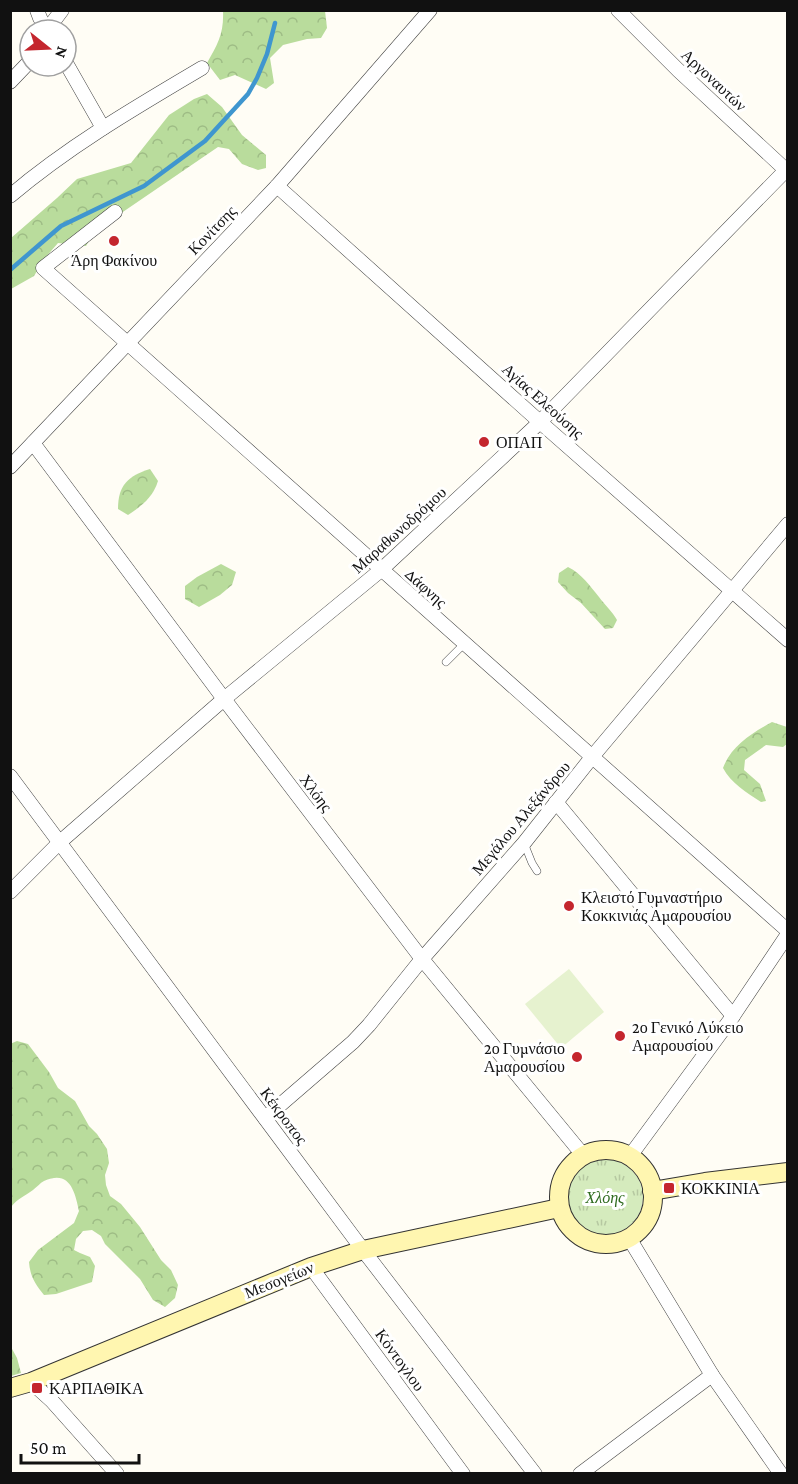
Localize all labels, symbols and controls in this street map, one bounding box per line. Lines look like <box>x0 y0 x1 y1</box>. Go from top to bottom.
north arrow <box>18 18 78 78</box>
text: N <box>52 45 72 60</box>
street label: Αργοναυτών <box>677 46 750 115</box>
street label: Κονίτσης <box>185 202 240 258</box>
marker: Άρη Φακίνου <box>107 234 121 248</box>
place label: Άρη Φακίνου <box>71 252 157 270</box>
street label: Αγίας Ελεούσης <box>498 360 587 443</box>
place label: ΟΠΑΠ <box>496 434 543 451</box>
marker: ΟΠΑΠ <box>477 435 491 449</box>
street label: Μαραθωνοδρόμου <box>349 483 450 577</box>
street label: Δάφνης <box>401 565 451 612</box>
street label: Μεγάλου Αλεξάνδρου <box>469 758 574 879</box>
street label: Χλόης <box>296 771 336 816</box>
place label: Κλειστό Γυμναστήριο Κοκκινιάς Αμαρουσίου <box>581 889 732 925</box>
marker: Κλειστό Γυμναστήριο Κοκκινιάς Αμαρουσίου <box>562 899 576 913</box>
place label: 2ο Γενικό Λύκειο Αμαρουσίου <box>632 1019 743 1055</box>
marker: 2ο Γενικό Λύκειο Αμαρουσίου <box>613 1029 627 1043</box>
place label: 2ο Γυμνάσιο Αμαρουσίου <box>484 1040 565 1076</box>
marker: 2ο Γυμνάσιο Αμαρουσίου <box>570 1050 584 1064</box>
street label: Κέκροπος <box>256 1084 311 1149</box>
place label: ΚΟΚΚΙΝΙΑ <box>681 1180 760 1197</box>
marker: ΚΟΚΚΙΝΙΑ <box>662 1181 676 1195</box>
park label: Χλόης <box>584 1189 625 1207</box>
street label: Μεσογείων <box>242 1258 316 1303</box>
street label: Κόντογλου <box>371 1326 428 1395</box>
place label: ΚΑΡΠΑΘΙΚΑ <box>49 1380 144 1397</box>
marker: ΚΑΡΠΑΘΙΚΑ <box>30 1381 44 1395</box>
scale bar <box>21 1427 140 1465</box>
text: 50 m <box>30 1438 67 1458</box>

